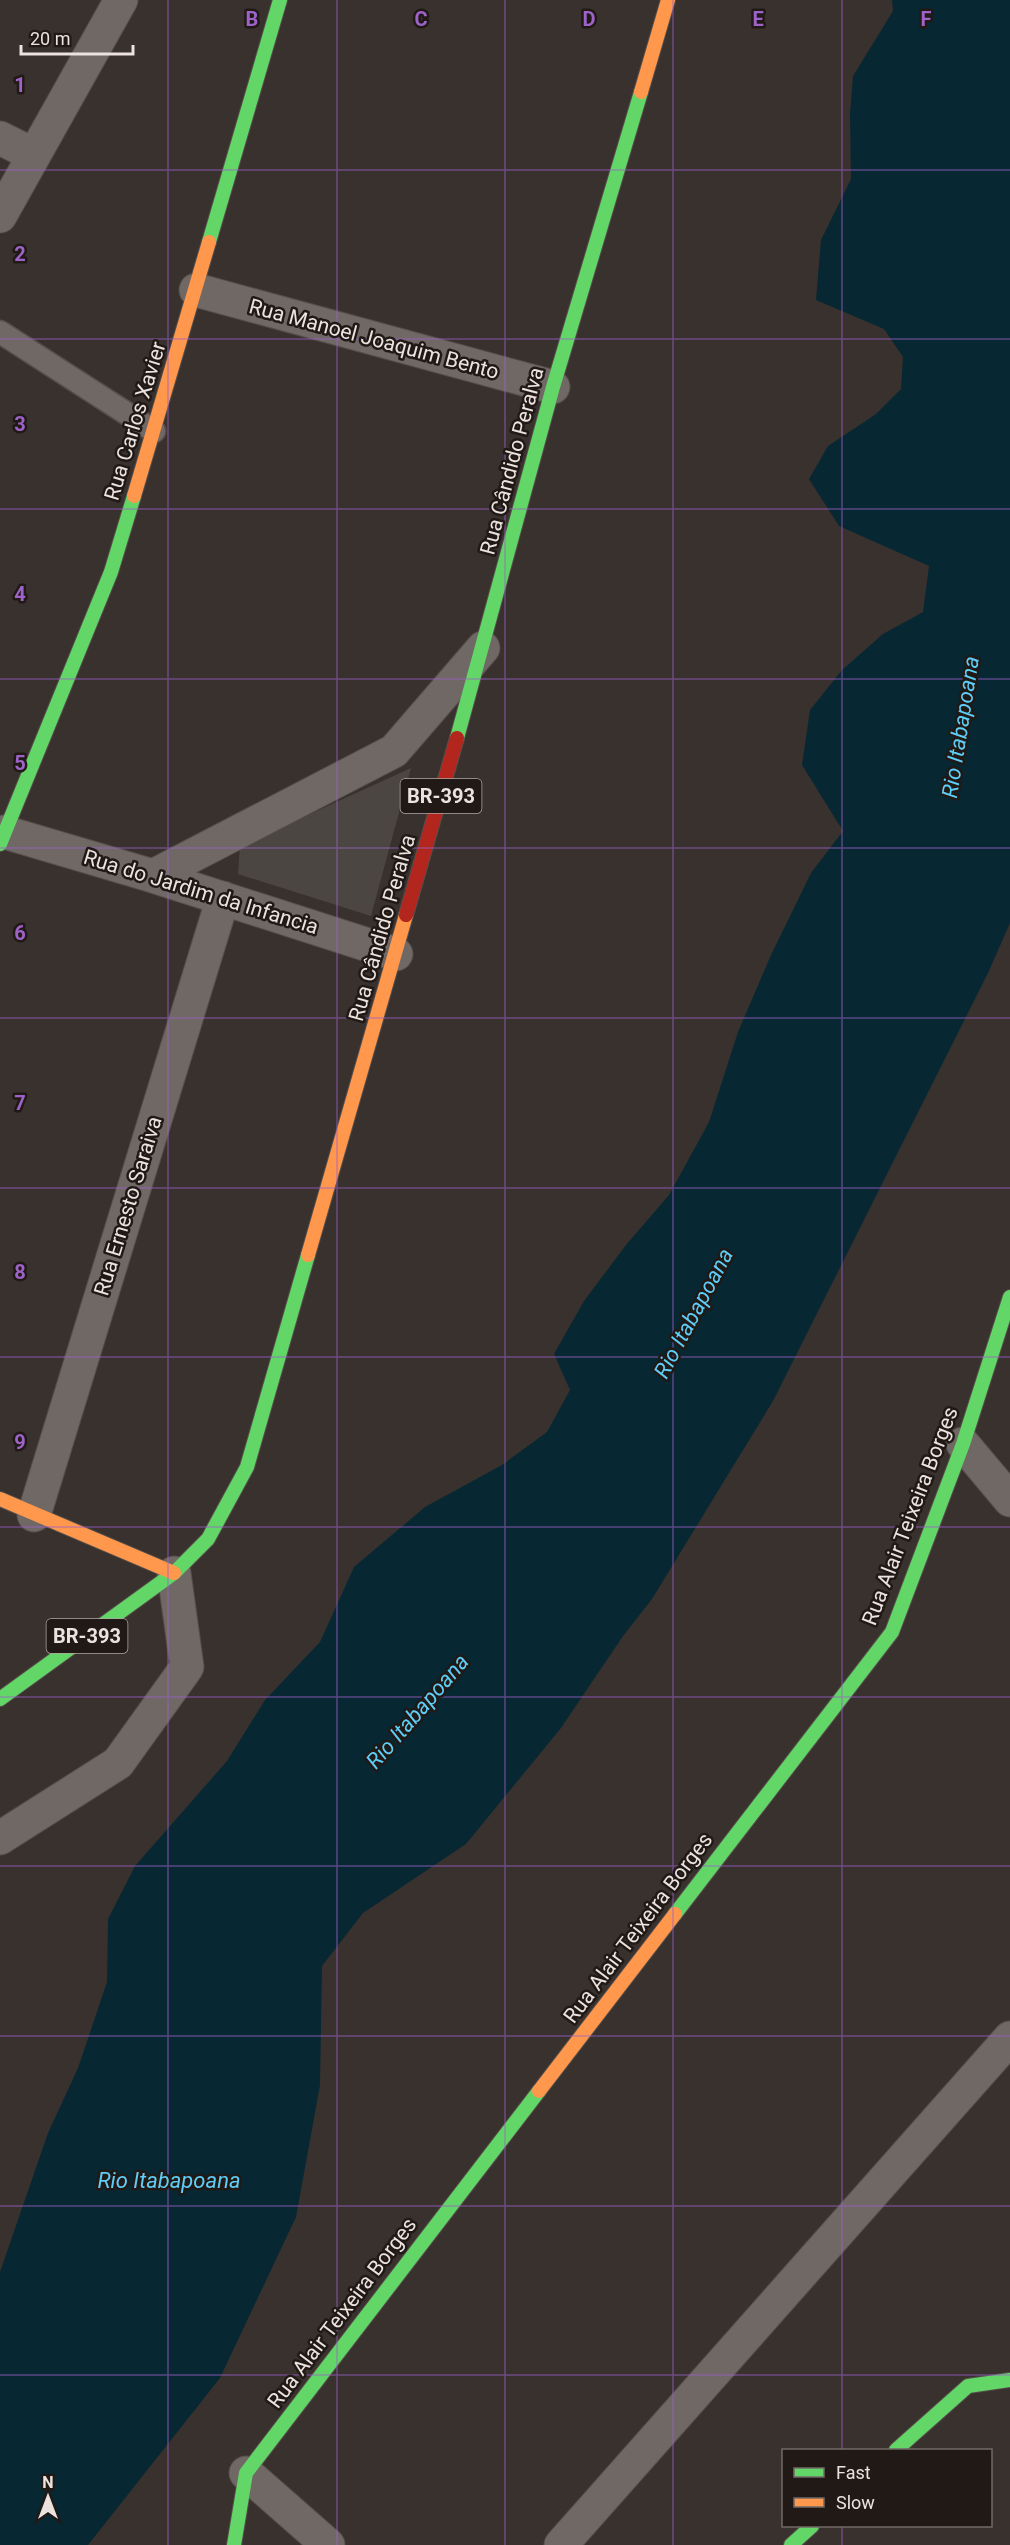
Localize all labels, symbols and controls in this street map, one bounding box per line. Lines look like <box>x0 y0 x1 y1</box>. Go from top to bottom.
text: B <box>246 7 258 31</box>
text: C <box>414 7 428 31</box>
text: D <box>583 7 596 31</box>
text: E <box>752 7 764 31</box>
text: F <box>921 7 932 31</box>
scale bar <box>21 18 134 56</box>
text: 20 m <box>30 28 70 49</box>
text: 1 <box>14 73 26 97</box>
text: 2 <box>14 242 26 266</box>
street label: Rua Manoel Joaquim Bento <box>246 294 502 384</box>
street label: Rua Carlos Xavier <box>99 339 171 503</box>
street label: Rua Cândido Peralva <box>475 365 549 557</box>
text: 3 <box>14 412 26 436</box>
text: 4 <box>14 582 26 606</box>
water label: Rio Itabapoana <box>937 654 984 800</box>
text: 5 <box>14 751 26 775</box>
road number: BR-393 <box>400 779 482 813</box>
street label: Rua Cândido Peralva <box>344 832 420 1024</box>
street label: Rua do Jardim da Infancia <box>81 845 321 939</box>
text: 6 <box>14 921 26 945</box>
text: 7 <box>14 1091 26 1115</box>
street label: Rua Ernesto Saraiva <box>89 1113 167 1299</box>
water label: Rio Itabapoana <box>649 1244 738 1382</box>
text: 8 <box>14 1260 26 1284</box>
street label: Rua Alair Teixeira Borges <box>857 1404 963 1628</box>
text: 9 <box>14 1430 26 1454</box>
road number: BR-393 <box>46 1619 128 1653</box>
water label: Rio Itabapoana <box>361 1649 474 1774</box>
street label: Rua Alair Teixeira Borges <box>559 1828 717 2028</box>
water label: Rio Itabapoana <box>97 2168 241 2193</box>
street label: Rua Alair Teixeira Borges <box>263 2213 421 2413</box>
legend <box>782 2449 992 2527</box>
text: Fast <box>836 2462 871 2483</box>
north arrow <box>18 2467 78 2527</box>
text: N <box>42 2473 54 2492</box>
text: Slow <box>836 2492 875 2513</box>

